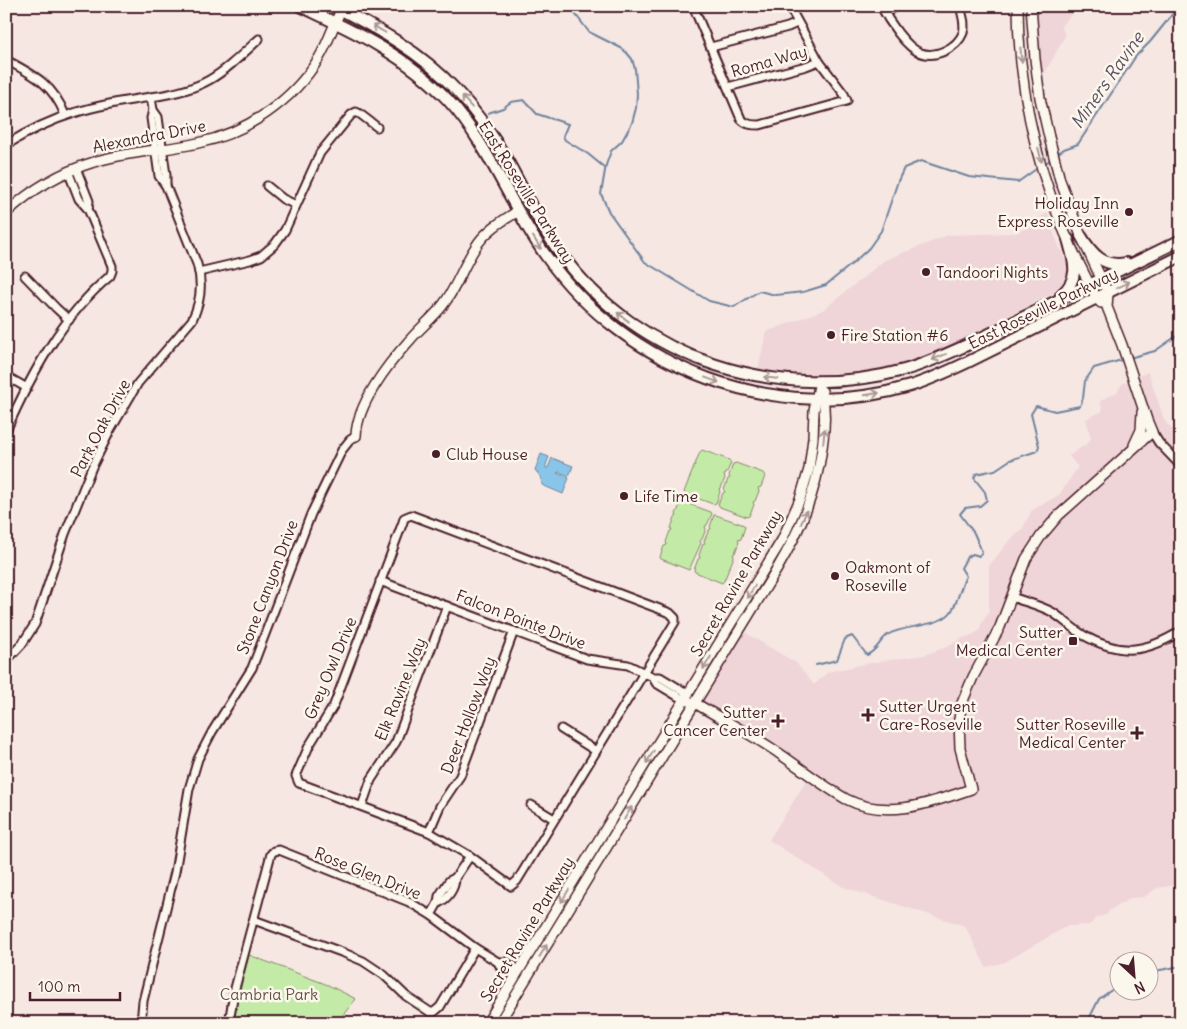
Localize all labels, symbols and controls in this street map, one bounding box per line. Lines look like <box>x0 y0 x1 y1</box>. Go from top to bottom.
one-way arrow <box>372 24 386 34</box>
water label: Miners Ravine <box>1065 26 1150 133</box>
street label: Roma Way <box>729 41 809 81</box>
one-way arrow <box>1016 47 1025 63</box>
one-way arrow <box>461 96 473 109</box>
street label: Alexandra Drive <box>91 115 207 157</box>
street label: East Roseville Parkway <box>475 117 579 267</box>
one-way arrow <box>1035 147 1045 163</box>
place label: Holiday Inn Express Roseville <box>998 193 1119 231</box>
marker: Holiday Inn Express Roseville <box>1123 206 1135 218</box>
one-way arrow <box>532 235 542 249</box>
place label: Tandoori Nights <box>936 262 1048 282</box>
street label: East Roseville Parkway <box>965 263 1121 353</box>
marker: Tandoori Nights <box>920 266 932 278</box>
one-way arrow <box>1115 280 1130 289</box>
one-way arrow <box>617 311 630 322</box>
place label: Fire Station #6 <box>841 325 948 345</box>
marker: Fire Station #6 <box>825 329 837 341</box>
one-way arrow <box>932 353 947 363</box>
one-way arrow <box>764 373 780 383</box>
street label: Park Oak Drive <box>66 376 134 480</box>
one-way arrow <box>704 376 720 385</box>
one-way arrow <box>863 388 879 398</box>
one-way arrow <box>819 428 829 444</box>
place label: Club House <box>446 444 528 464</box>
marker: Club House <box>430 448 442 460</box>
place label: Life Time <box>634 486 698 506</box>
marker: Life Time <box>618 490 630 502</box>
street label: Secret Ravine Parkway <box>686 506 786 660</box>
one-way arrow <box>800 510 810 525</box>
street label: Stone Canyon Drive <box>232 517 302 657</box>
place label: Oakmont of Roseville <box>845 557 931 595</box>
marker: Oakmont of Roseville <box>829 570 841 582</box>
street label: Falcon Pointe Drive <box>453 585 589 653</box>
one-way arrow <box>745 585 755 599</box>
street label: Grey Owl Drive <box>299 614 361 722</box>
place label: Sutter Medical Center <box>956 622 1063 660</box>
street label: Elk Ravine Way <box>370 635 430 743</box>
marker: Sutter Medical Center <box>1067 635 1079 647</box>
street label: Deer Hollow Way <box>436 653 500 777</box>
one-way arrow <box>702 656 712 670</box>
place label: Sutter Urgent Care-Roseville <box>879 696 982 734</box>
place label: Sutter Cancer Center <box>663 702 767 740</box>
marker: Sutter Urgent Care-Roseville <box>861 708 875 722</box>
marker: Sutter Cancer Center <box>771 714 785 728</box>
place label: Sutter Roseville Medical Center <box>1016 714 1126 752</box>
marker: Sutter Roseville Medical Center <box>1130 726 1144 740</box>
one-way arrow <box>644 749 654 763</box>
one-way arrow <box>623 806 633 820</box>
street label: Rose Glen Drive <box>312 842 424 904</box>
street label: Secret Ravine Parkway <box>476 853 578 1005</box>
one-way arrow <box>560 888 570 902</box>
one-way arrow <box>538 945 548 959</box>
north arrow <box>1110 952 1160 1002</box>
scale bar <box>30 969 120 1001</box>
text: 100 m <box>38 977 80 996</box>
text: N <box>1131 977 1148 998</box>
park label: Cambria Park <box>220 984 318 1004</box>

